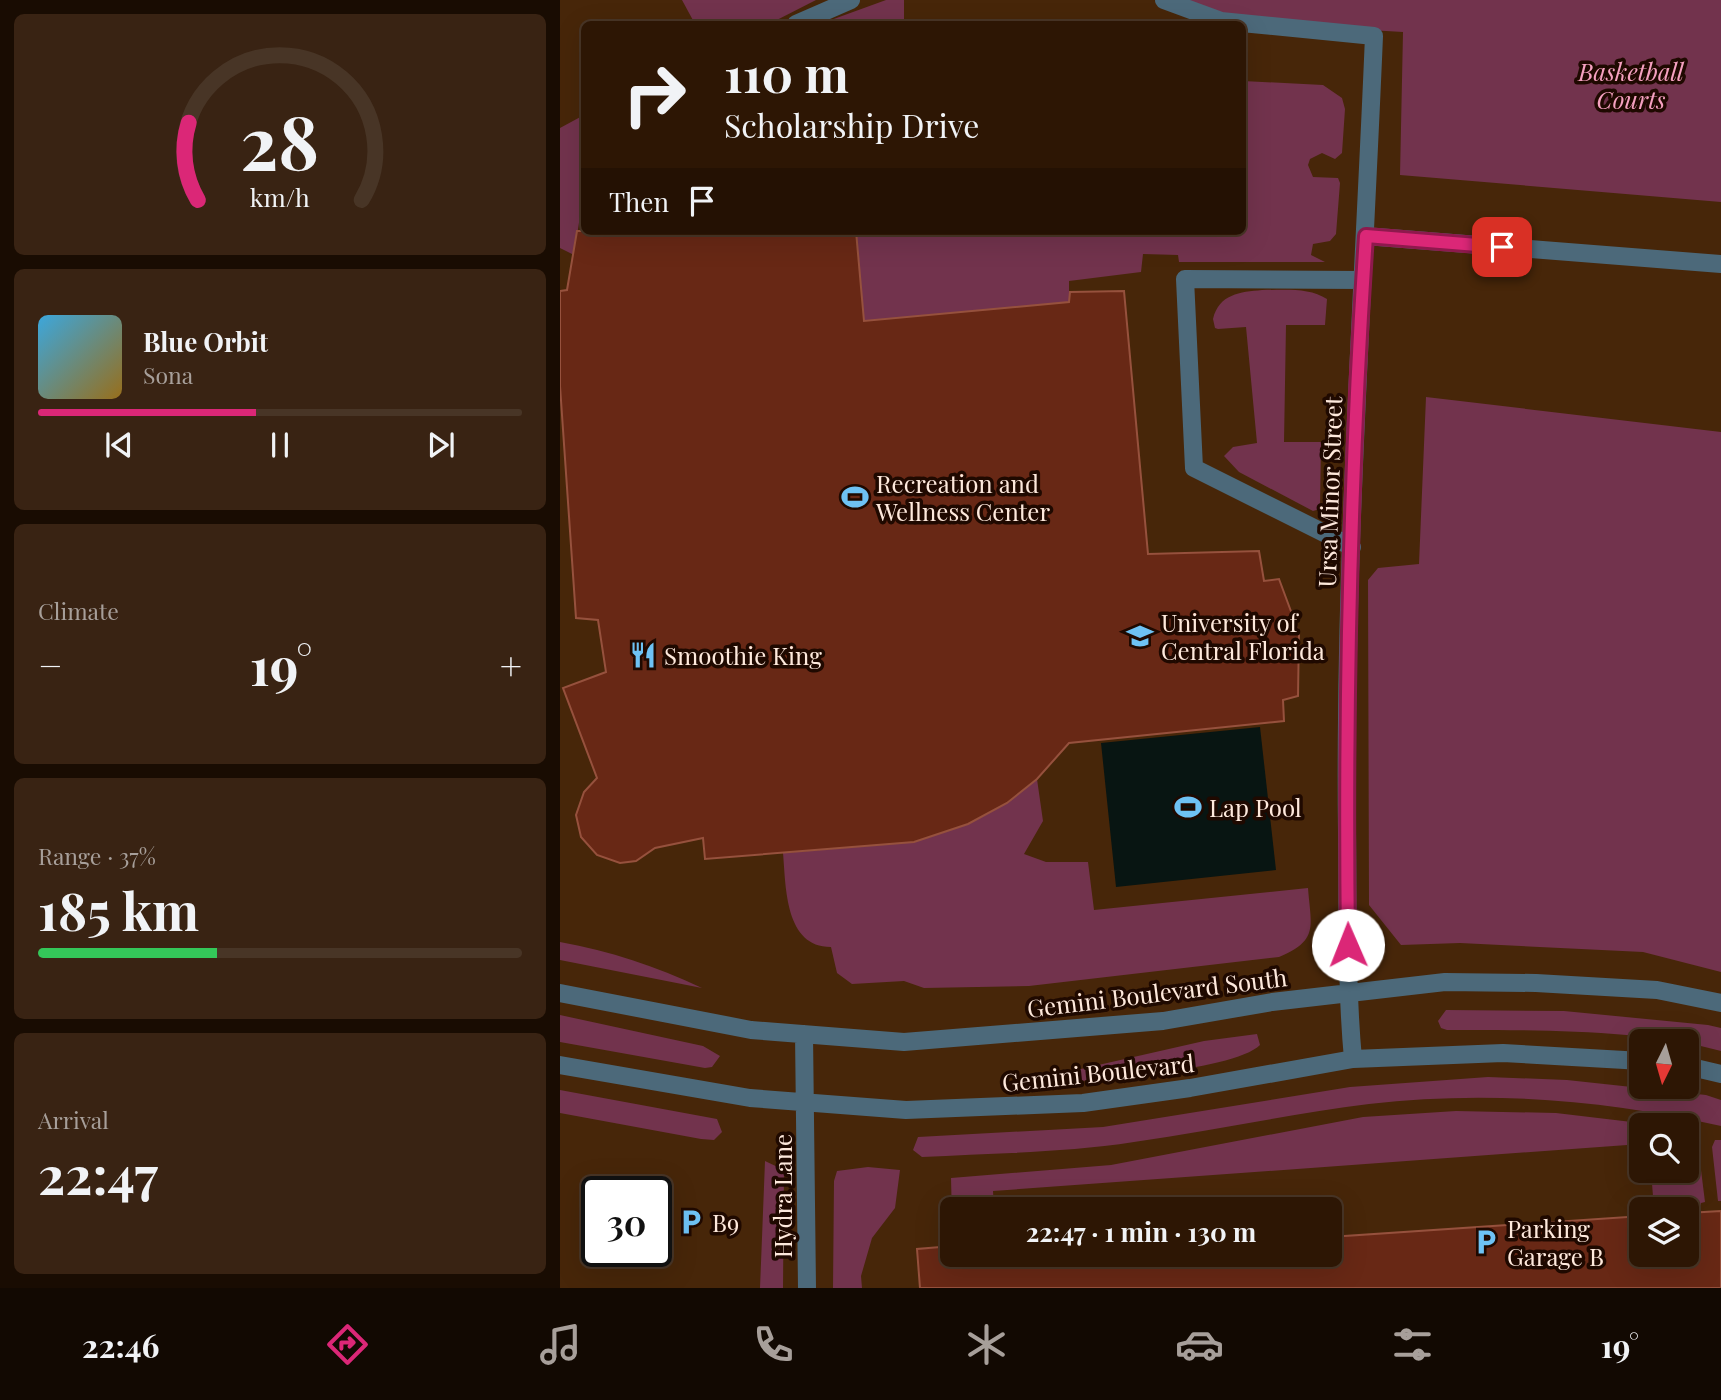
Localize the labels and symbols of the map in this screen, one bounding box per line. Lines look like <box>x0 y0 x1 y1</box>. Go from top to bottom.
park label: Basketball Courts <box>1577 55 1685 115</box>
pin <box>1472 217 1532 277</box>
street label: Ursa Minor Street <box>1310 395 1348 588</box>
place label: Recreation and Wellness Center <box>875 467 1050 527</box>
sports icon: Recreation and Wellness Center <box>840 482 870 512</box>
place label: University of Central Florida <box>1161 606 1325 666</box>
school or university icon: University of Central Florida <box>1125 621 1155 651</box>
place label: Smoothie King <box>664 639 822 671</box>
restaurant icon: Smoothie King <box>628 640 658 670</box>
place label: Lap Pool <box>1209 791 1302 823</box>
sports icon: Lap Pool <box>1173 792 1203 822</box>
position arrow <box>1311 908 1385 982</box>
street label: Gemini Boulevard South <box>1025 960 1289 1024</box>
north arrow <box>1629 1029 1699 1099</box>
street label: Gemini Boulevard <box>1000 1046 1196 1098</box>
street label: Hydra Lane <box>766 1134 798 1258</box>
speed limit sign: 30 <box>581 1176 672 1267</box>
place label: B9 <box>712 1206 739 1238</box>
parking icon: B9 <box>676 1207 706 1237</box>
place label: Parking Garage B <box>1507 1212 1604 1272</box>
parking icon: Parking Garage B <box>1471 1227 1501 1257</box>

